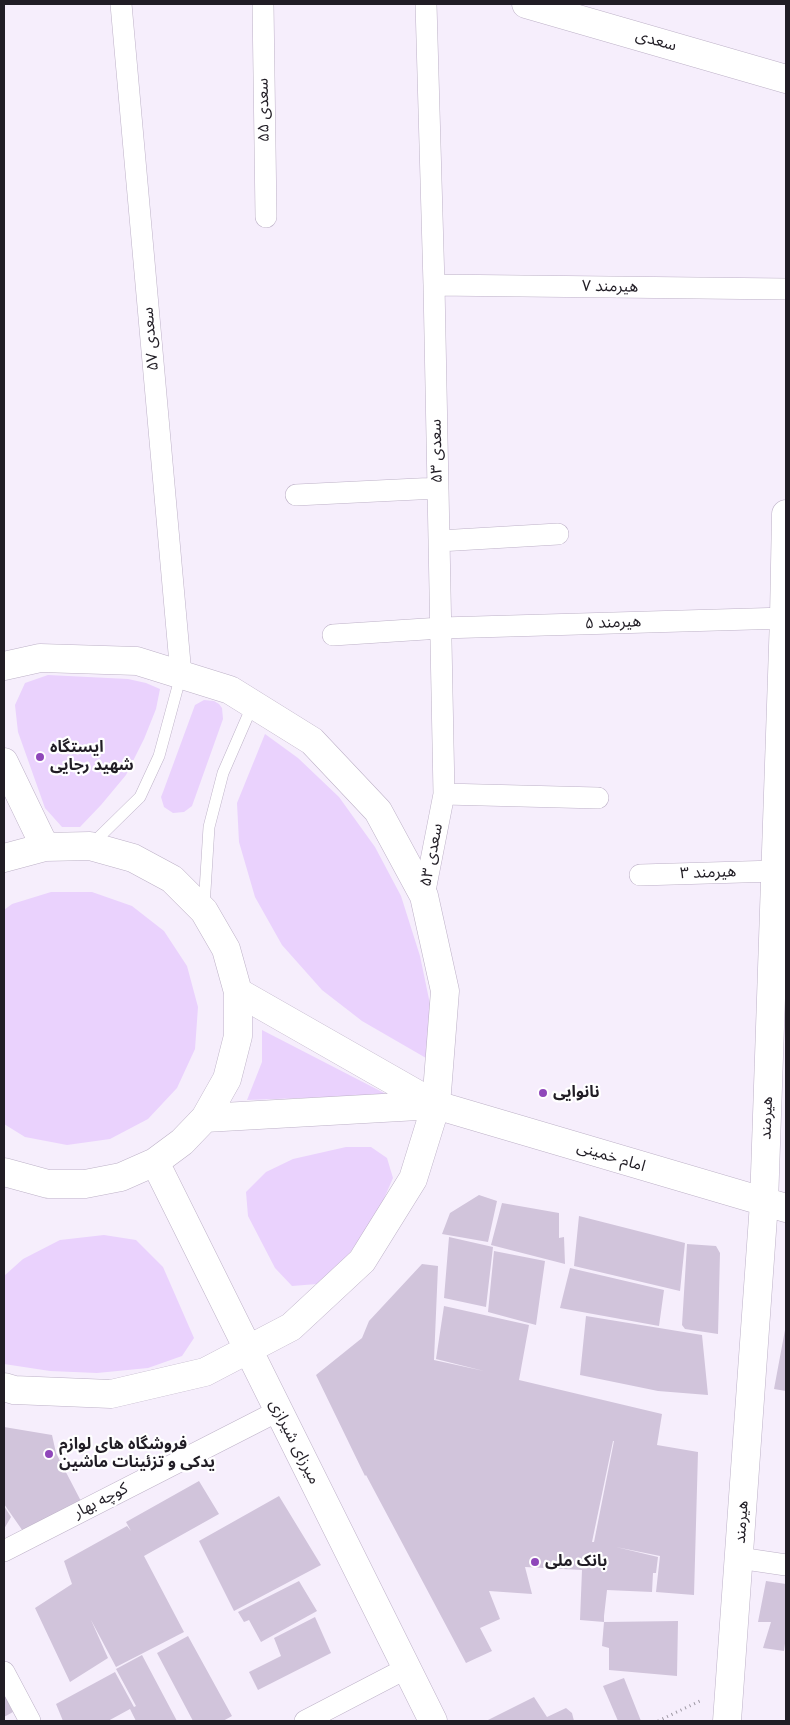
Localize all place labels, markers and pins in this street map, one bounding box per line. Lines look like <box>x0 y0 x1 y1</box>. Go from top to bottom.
place label: ایستگاه شهید رجایی <box>50 738 134 776</box>
marker: ایستگاه شهید رجایی <box>34 751 46 763</box>
place label: نانوایی <box>553 1083 600 1103</box>
marker: نانوایی <box>537 1087 549 1099</box>
place label: فروشگاه های لوازم یدکی و تزئینات ماشین <box>59 1435 215 1473</box>
marker: فروشگاه های لوازم یدکی و تزئینات ماشین <box>43 1448 55 1460</box>
place label: بانک ملی <box>545 1552 607 1572</box>
marker: بانک ملی <box>529 1556 541 1568</box>

